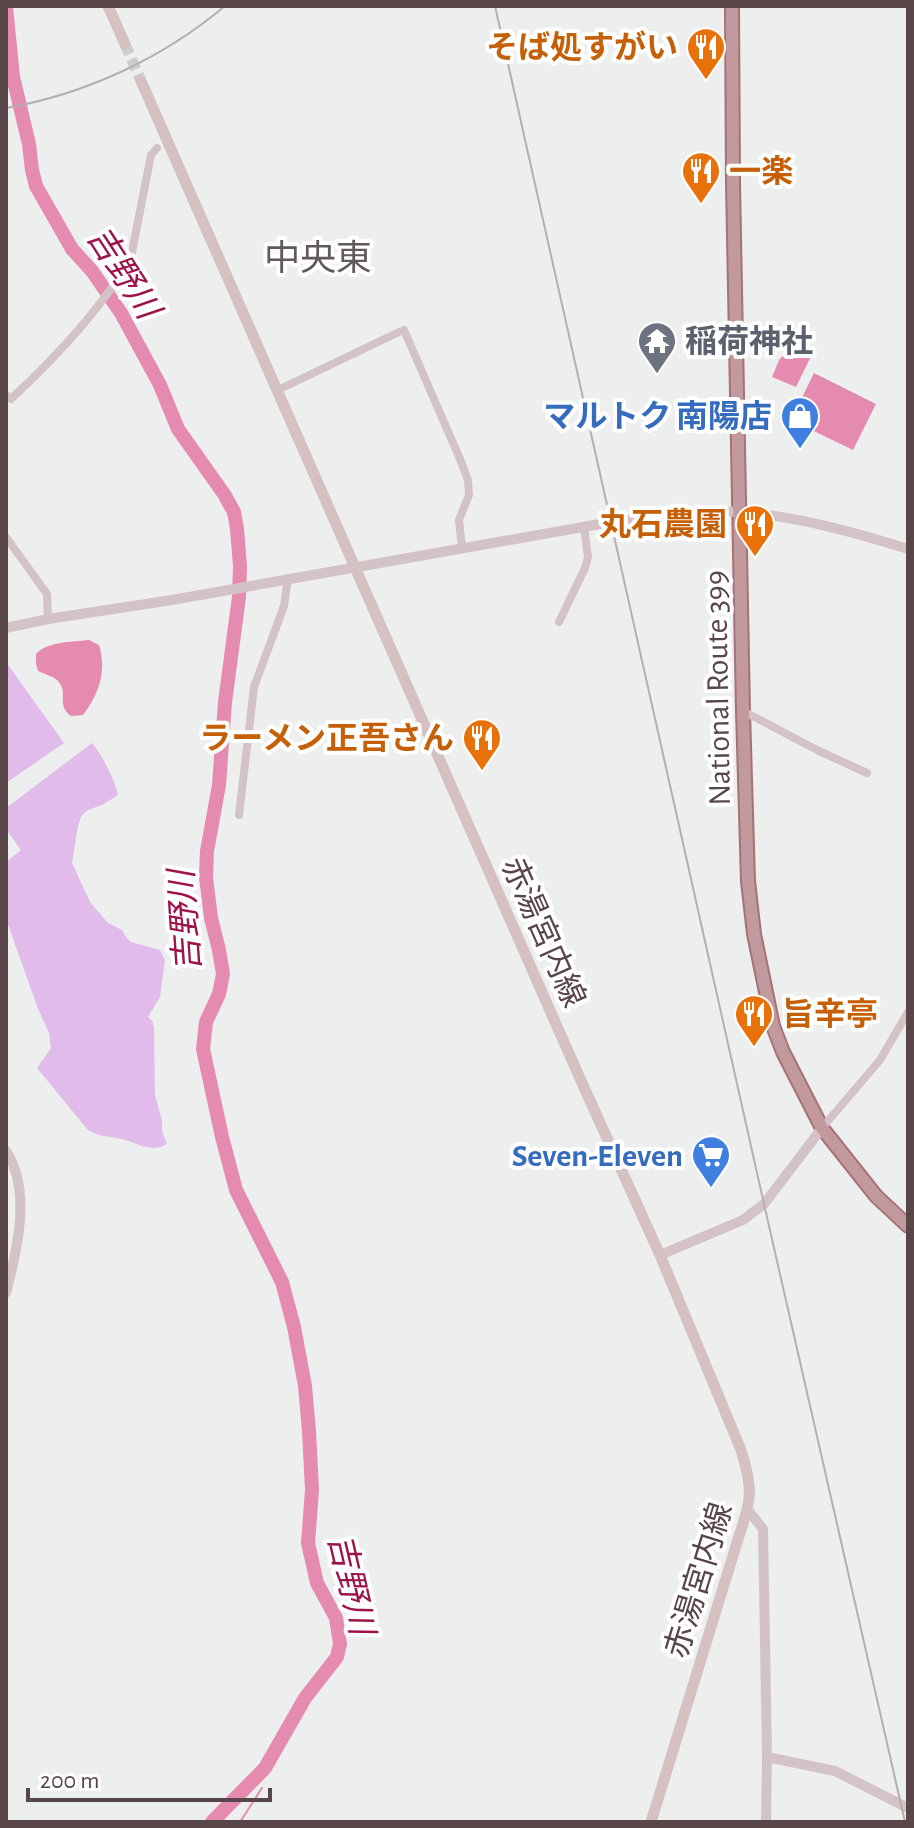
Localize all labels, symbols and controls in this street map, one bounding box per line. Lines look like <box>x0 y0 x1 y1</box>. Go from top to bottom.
restaurant icon: そば処すがい <box>685 26 727 81</box>
place label: そば処すがい <box>486 30 678 64</box>
restaurant icon: 一楽 <box>680 150 722 205</box>
place label: 一楽 <box>729 154 793 188</box>
water label: 吉野川 <box>80 220 168 328</box>
district label: 中央東 <box>264 239 372 277</box>
temple icon: 稲荷神社 <box>636 320 678 375</box>
place label: 稲荷神社 <box>685 324 813 358</box>
shop icon: マルトク 南陽店 <box>779 395 821 450</box>
place label: マルトク 南陽店 <box>543 400 772 433</box>
restaurant icon: 丸石農園 <box>734 503 776 558</box>
place label: 丸石農園 <box>599 507 727 541</box>
street label: National Route 399 <box>700 570 736 806</box>
restaurant icon: ラーメン正吾さん <box>461 717 503 772</box>
place label: ラーメン正吾さん <box>199 722 454 755</box>
street label: 赤湯宮内線 <box>496 852 592 1012</box>
water label: 吉野川 <box>163 866 207 973</box>
restaurant icon: 旨辛亭 <box>733 993 775 1048</box>
place label: 旨辛亭 <box>782 997 878 1031</box>
supermarket icon: Seven-Eleven <box>690 1134 732 1189</box>
place label: Seven-Eleven <box>512 1140 683 1172</box>
street label: 赤湯宮内線 <box>658 1499 738 1661</box>
water label: 吉野川 <box>322 1530 381 1641</box>
scale bar <box>28 1752 270 1802</box>
text: 200 m <box>40 1769 99 1793</box>

